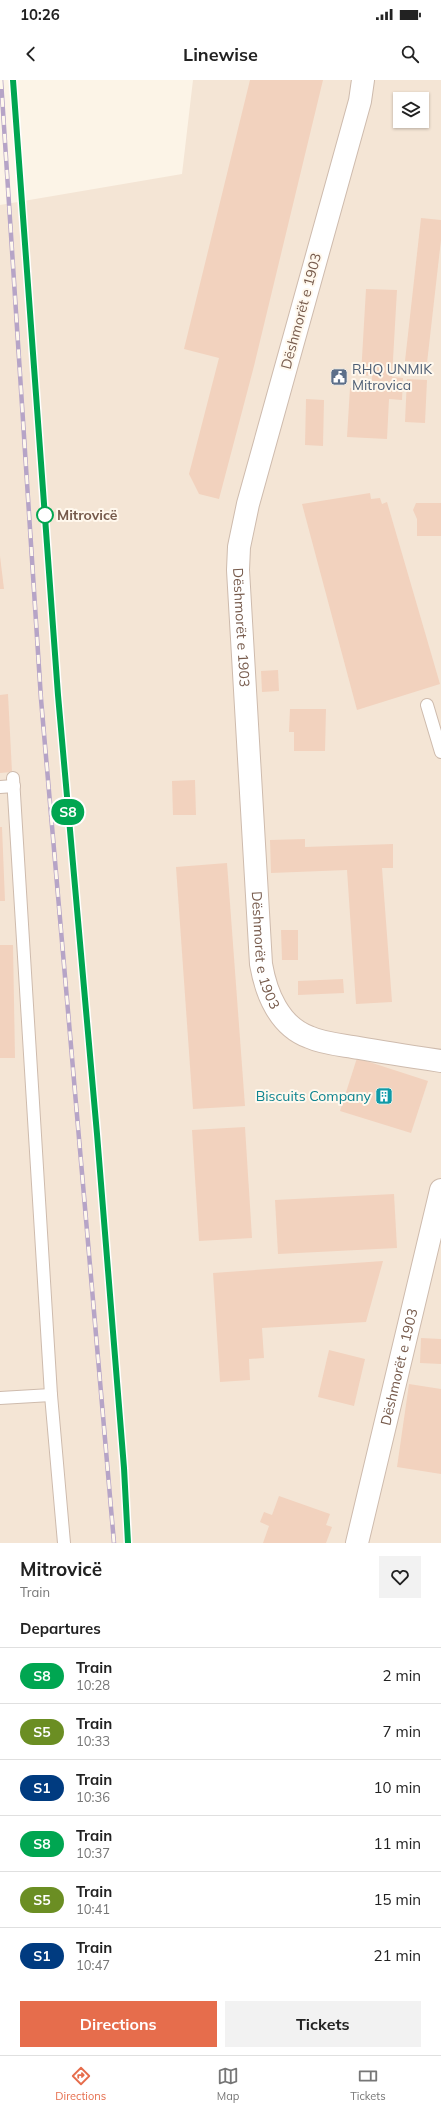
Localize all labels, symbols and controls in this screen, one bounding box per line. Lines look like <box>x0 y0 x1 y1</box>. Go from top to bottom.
text: 10:26 <box>20 5 60 24</box>
icon: back <box>20 43 42 65</box>
text: Linewise <box>183 43 258 66</box>
icon: search <box>399 43 421 65</box>
map controls <box>393 92 429 128</box>
button: layers <box>393 92 429 128</box>
street label: Dëshmorët e 1903 <box>277 251 325 371</box>
place label: RHQ UNMIK Mitrovica <box>352 360 433 394</box>
public building icon: RHQ UNMIK Mitrovica <box>329 367 349 387</box>
marker: Mitrovicë <box>36 506 54 524</box>
place label: Mitrovicë <box>57 506 118 524</box>
street label: Dëshmorët e 1903 <box>229 567 254 688</box>
line badge: S8 <box>50 799 86 825</box>
text: S8 <box>59 803 77 821</box>
street label: Dëshmorët e 1903 <box>248 891 284 1012</box>
building icon: Biscuits Company <box>374 1086 394 1106</box>
place label: Biscuits Company <box>256 1087 372 1105</box>
street label: Dëshmorët e 1903 <box>376 1307 422 1427</box>
button: heart <box>379 1556 421 1598</box>
text: Mitrovicë <box>20 1557 102 1581</box>
text: Train <box>20 1584 50 1600</box>
text: Departures <box>20 1619 101 1638</box>
text: Train <box>76 1658 112 1677</box>
text: 2 min <box>383 1666 421 1685</box>
text: S8 <box>33 1667 51 1685</box>
text: 10:28 <box>76 1677 110 1693</box>
text: Train <box>76 1714 112 1733</box>
text: 7 min <box>383 1722 421 1741</box>
text: S5 <box>33 1723 51 1741</box>
text: 10:33 <box>76 1733 110 1749</box>
text: Train <box>76 1770 112 1789</box>
text: 10 min <box>374 1778 421 1797</box>
text: S1 <box>33 1779 51 1797</box>
text: 10:36 <box>76 1789 110 1805</box>
text: Train <box>76 1826 112 1845</box>
text: 11 min <box>374 1834 421 1853</box>
text: S8 <box>33 1835 51 1853</box>
text: 10:37 <box>76 1845 110 1861</box>
text: Train <box>76 1882 112 1901</box>
text: 15 min <box>374 1890 421 1909</box>
text: S5 <box>33 1891 51 1909</box>
text: 10:41 <box>76 1901 110 1917</box>
text: Train <box>76 1938 112 1957</box>
text: 21 min <box>374 1946 421 1965</box>
text: S1 <box>33 1947 51 1965</box>
text: 10:47 <box>76 1957 110 1973</box>
button: Directions <box>20 2001 217 2047</box>
button: Tickets <box>225 2001 421 2047</box>
tab: Directions <box>55 2065 106 2103</box>
tab: Map <box>217 2065 239 2103</box>
tab: Tickets <box>350 2065 386 2103</box>

